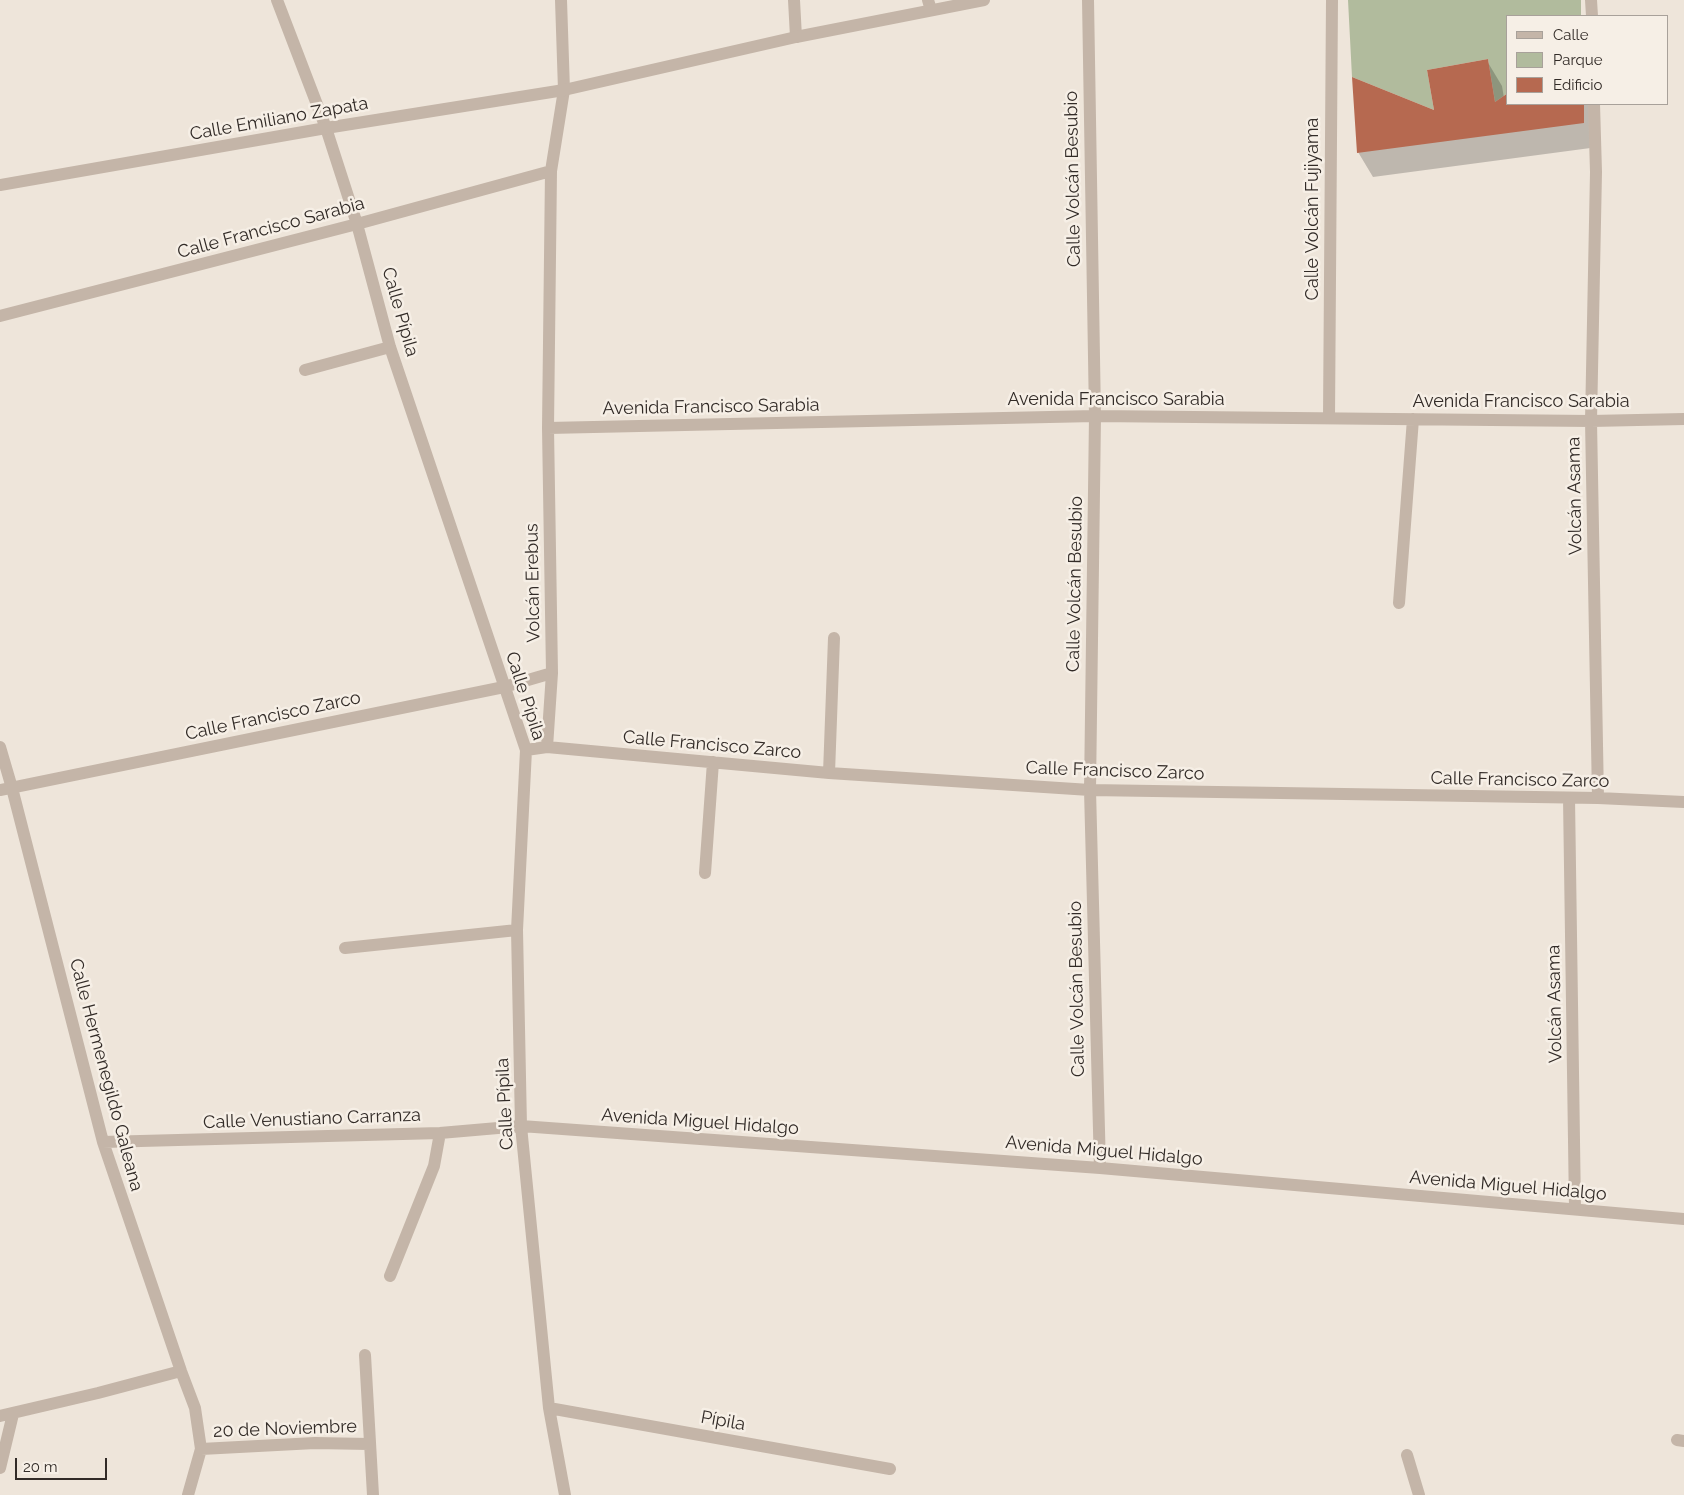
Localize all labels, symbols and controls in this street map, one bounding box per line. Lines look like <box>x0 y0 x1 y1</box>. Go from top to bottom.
legend <box>1506 15 1669 105</box>
text: Calle <box>1553 26 1588 44</box>
text: Parque <box>1553 51 1602 69</box>
text: Edificio <box>1553 76 1603 94</box>
street label: Calle Volcán Besubio <box>1061 91 1085 267</box>
street label: Calle Emiliano Zapata <box>188 93 370 145</box>
street label: Calle Volcán Fujiyama <box>1302 118 1324 300</box>
street label: Calle Francisco Sarabia <box>175 193 367 263</box>
street label: Calle Pípila <box>377 265 423 359</box>
street label: Avenida Francisco Sarabia <box>1007 389 1225 411</box>
street label: Avenida Francisco Sarabia <box>1412 391 1630 413</box>
street label: Avenida Francisco Sarabia <box>602 394 820 420</box>
street label: Volcán Asama <box>1563 437 1587 555</box>
street label: Calle Volcán Besubio <box>1063 496 1087 672</box>
street label: Volcán Erebus <box>521 523 545 643</box>
street label: Calle Pípila <box>501 649 549 743</box>
street label: Calle Francisco Zarco <box>183 687 363 745</box>
street label: Calle Francisco Zarco <box>622 726 802 764</box>
street label: Calle Francisco Zarco <box>1025 757 1205 785</box>
street label: Calle Francisco Zarco <box>1430 768 1610 792</box>
street label: Calle Volcán Besubio <box>1065 901 1089 1077</box>
street label: Volcán Asama <box>1543 945 1567 1063</box>
street label: Calle Hermenegildo Galeana <box>65 956 147 1194</box>
street label: Calle Pípila <box>492 1058 518 1150</box>
street label: Calle Venustiano Carranza <box>203 1104 421 1134</box>
street label: Avenida Miguel Hidalgo <box>601 1104 799 1140</box>
street label: Avenida Miguel Hidalgo <box>1004 1132 1204 1170</box>
street label: Avenida Miguel Hidalgo <box>1408 1167 1608 1205</box>
street label: Pípila <box>699 1406 747 1436</box>
street label: 20 de Noviembre <box>213 1416 357 1442</box>
scale bar <box>18 1448 110 1480</box>
text: 20 m <box>23 1458 58 1476</box>

